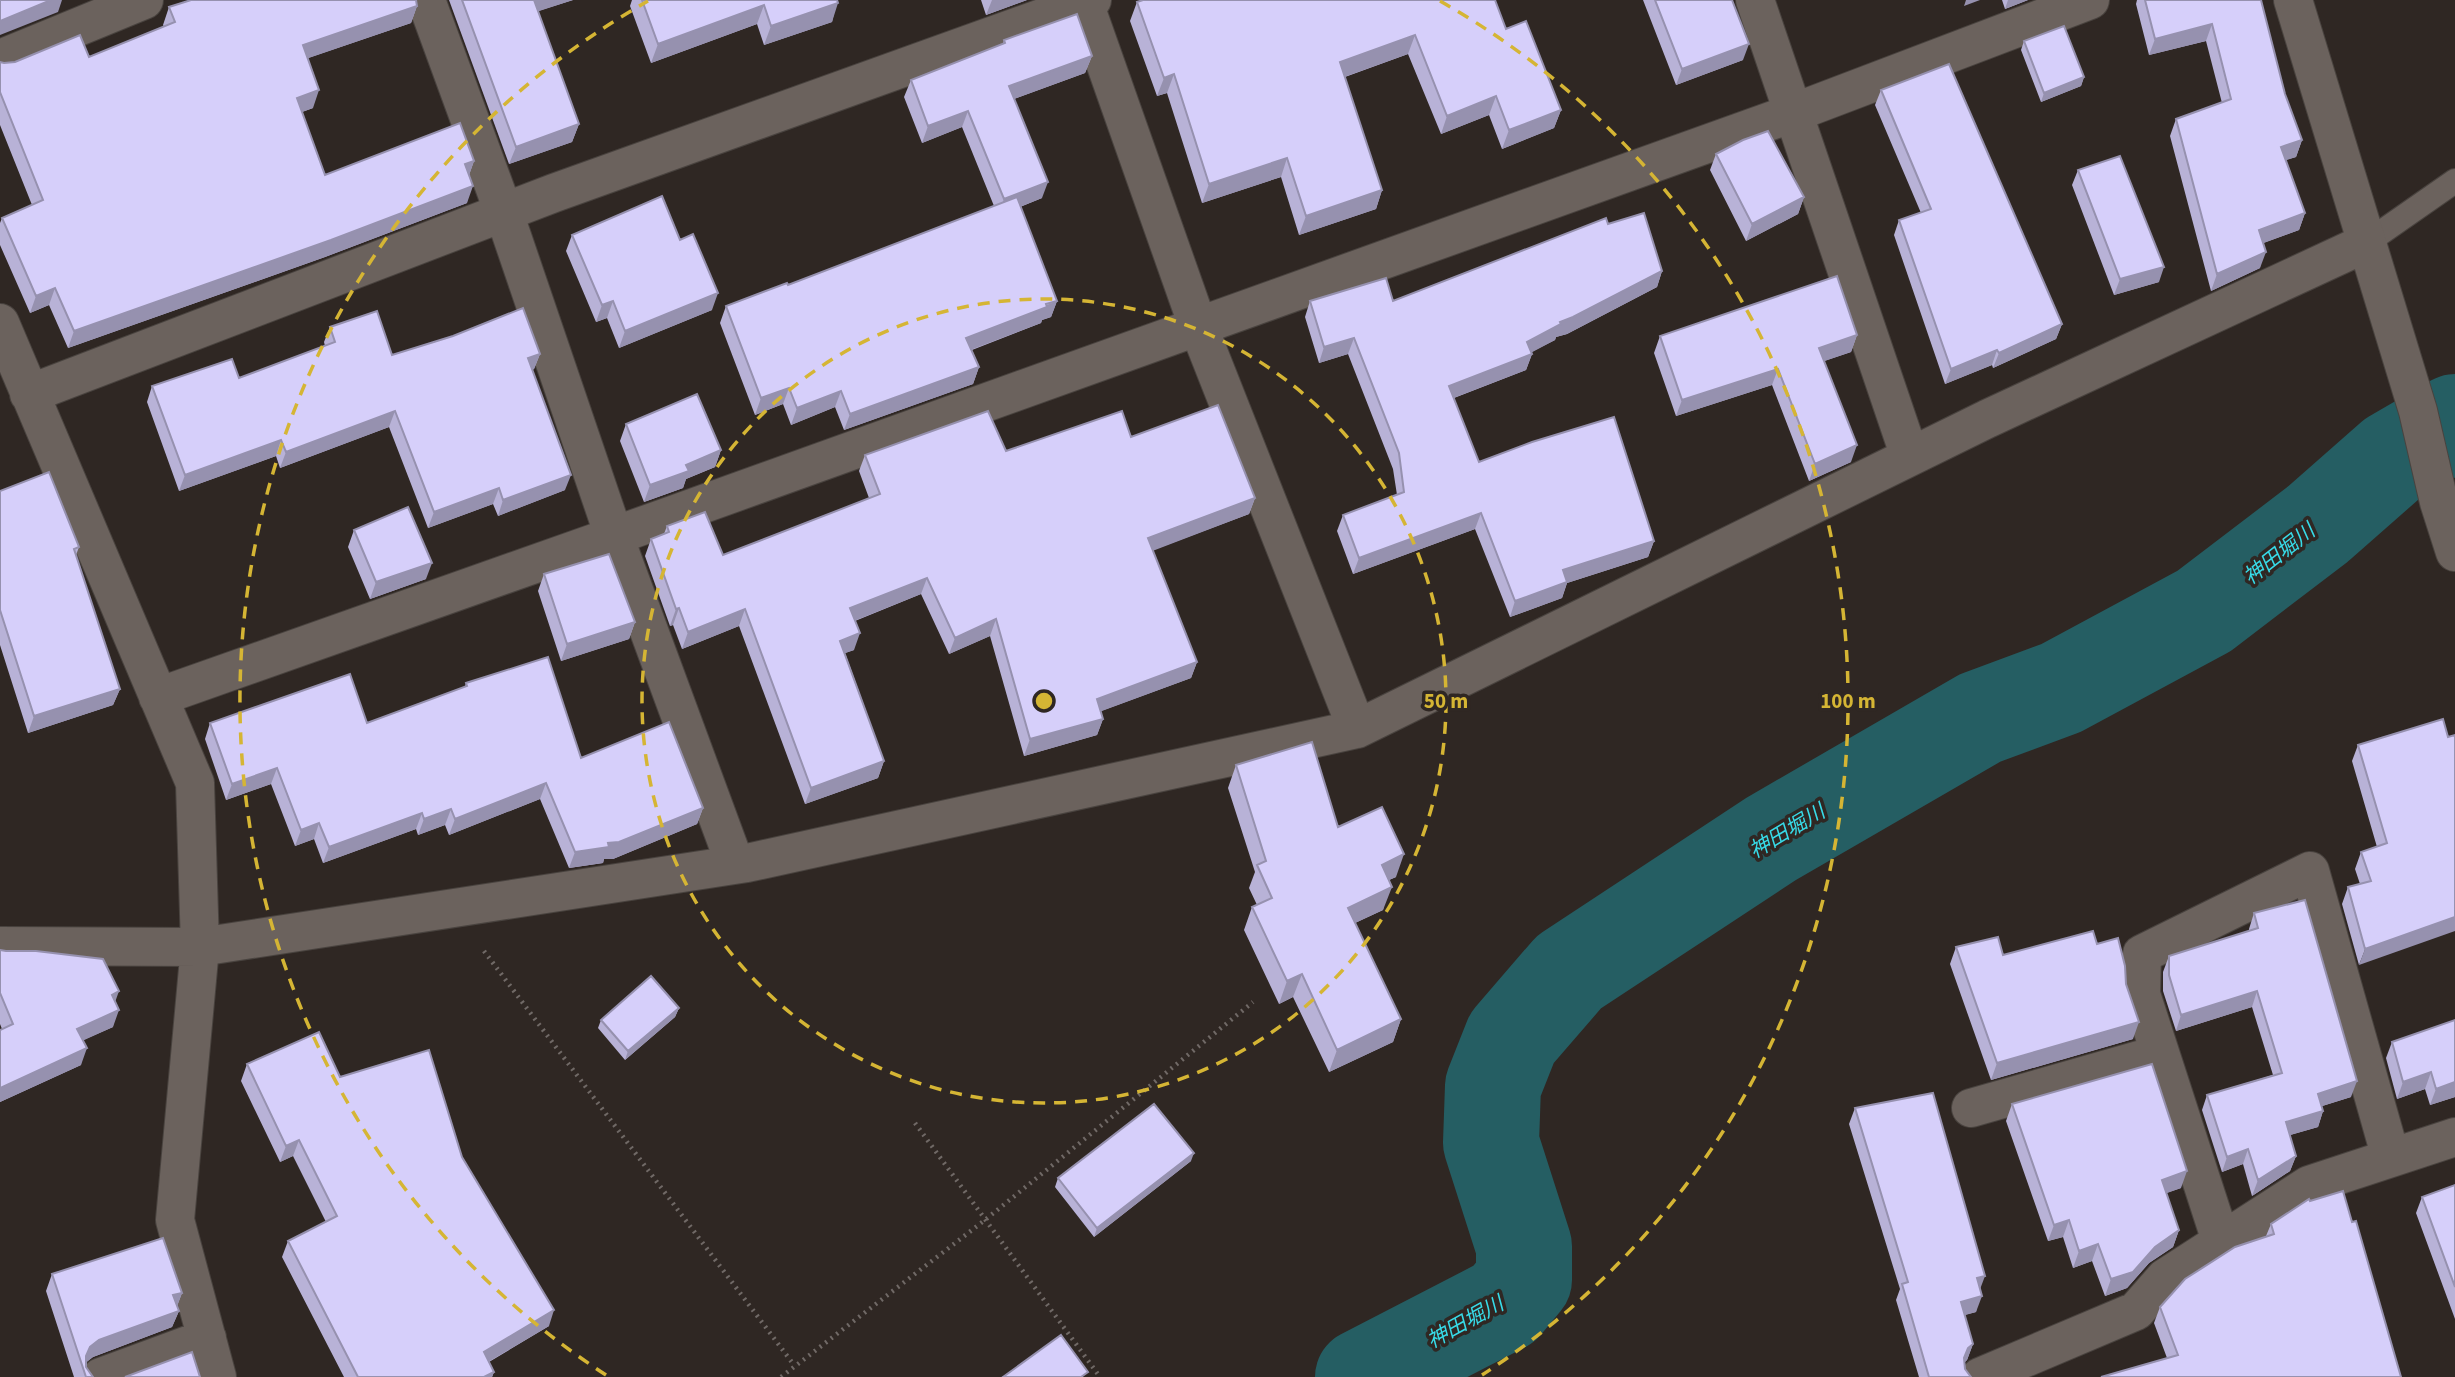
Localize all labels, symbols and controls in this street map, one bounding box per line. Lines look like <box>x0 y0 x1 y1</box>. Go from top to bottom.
water label: 神田堀川 <box>2237 515 2323 592</box>
text: 50 m <box>1424 686 1468 716</box>
text: 100 m <box>1820 686 1876 716</box>
centre of rings <box>1032 689 1056 713</box>
water label: 神田堀川 <box>1743 795 1832 865</box>
water label: 神田堀川 <box>1421 1288 1511 1355</box>

